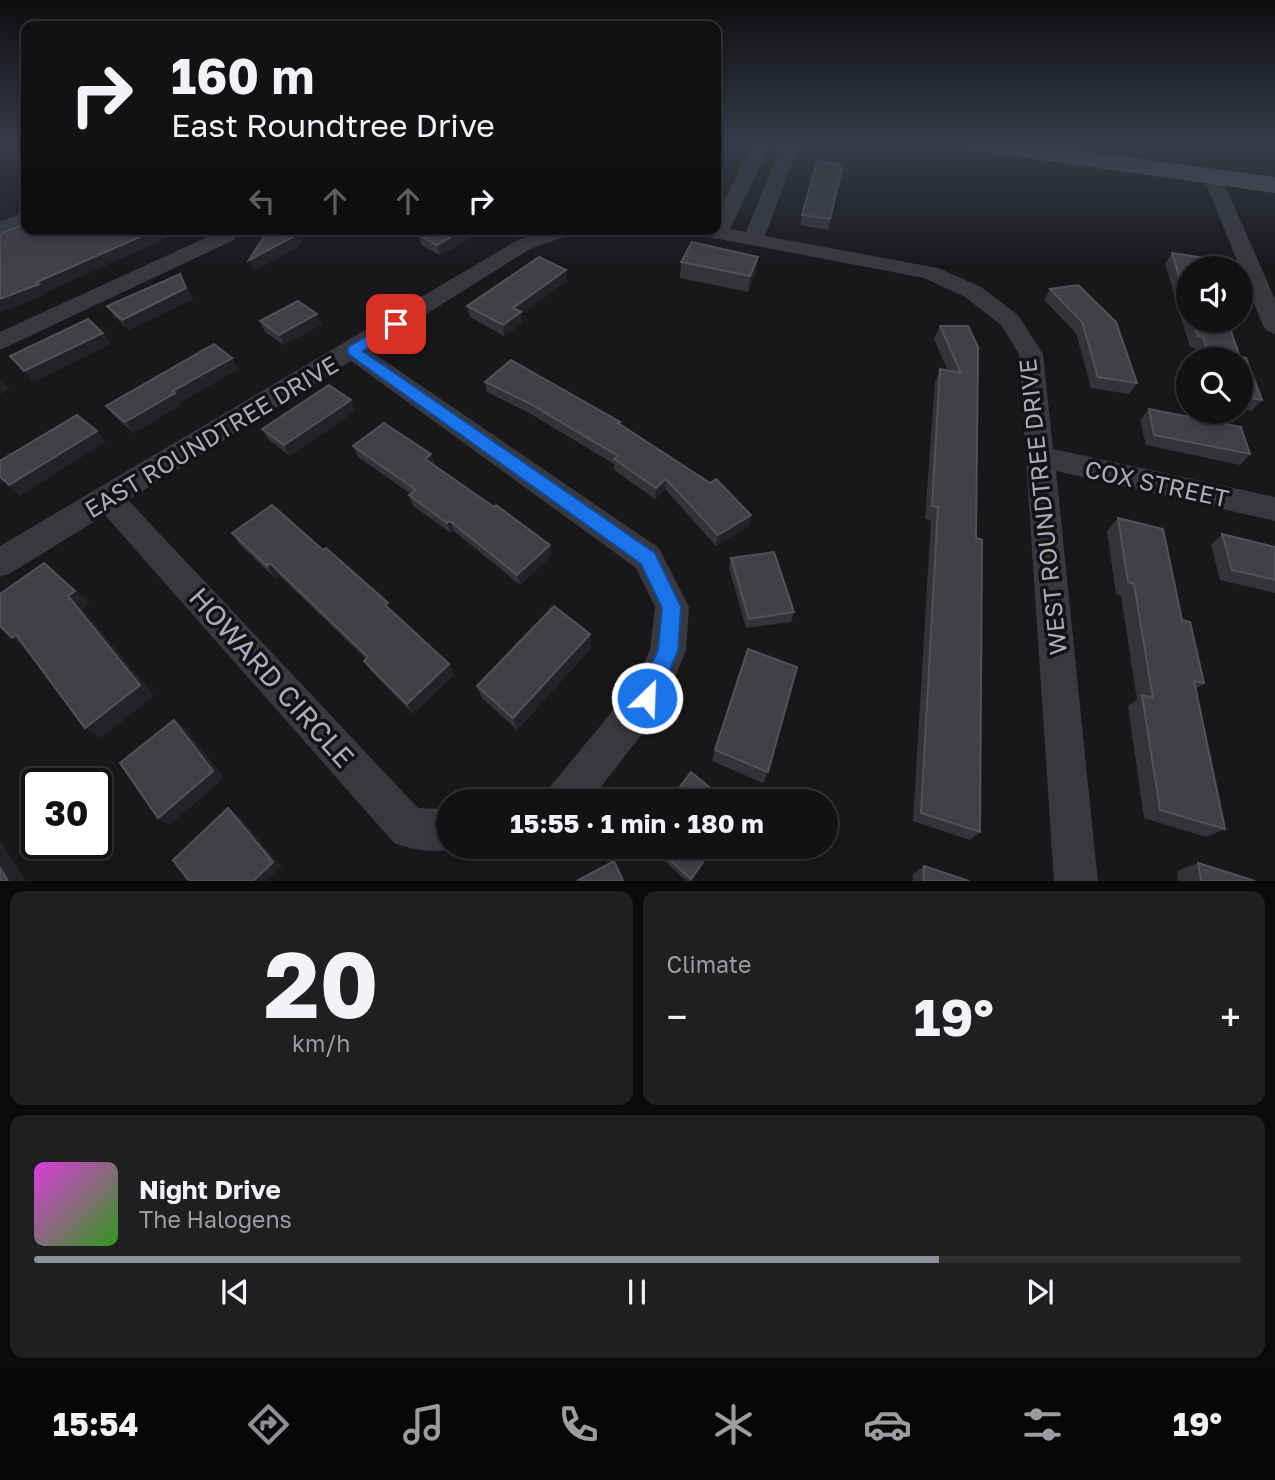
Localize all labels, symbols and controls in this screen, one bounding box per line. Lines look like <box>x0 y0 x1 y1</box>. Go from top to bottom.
text: 160 m <box>171 46 314 105</box>
icon: right <box>56 49 147 140</box>
text: East Roundtree Drive <box>171 106 495 144</box>
icon: left <box>243 182 281 220</box>
icon: ahead <box>316 182 354 220</box>
icon: ahead <box>389 182 427 220</box>
icon: right <box>462 182 500 220</box>
map controls <box>1176 256 1253 424</box>
button: sound <box>1176 256 1253 333</box>
pin <box>366 294 426 354</box>
icon: arrive <box>377 305 415 343</box>
button: search <box>1176 347 1253 424</box>
street label: EAST ROUNDTREE DRIVE <box>79 349 343 523</box>
street label: WEST ROUNDTREE DRIVE <box>1012 357 1072 657</box>
street label: COX STREET <box>1082 454 1232 512</box>
street label: HOWARD CIRCLE <box>183 580 361 774</box>
position arrow <box>610 661 684 735</box>
speed limit sign: 30 <box>21 768 112 859</box>
text: 15:55 · 1 min · 180 m <box>510 808 764 839</box>
text: 20 <box>264 929 379 1038</box>
text: Climate <box>667 950 751 978</box>
text: 19° <box>914 985 994 1047</box>
text: − <box>667 994 687 1039</box>
text: + <box>1220 994 1241 1039</box>
text: km/h <box>292 1029 351 1057</box>
text: Night Drive <box>139 1174 281 1205</box>
text: The Halogens <box>139 1205 292 1233</box>
icon: previous <box>216 1273 254 1311</box>
icon: pause <box>618 1273 656 1311</box>
icon: next <box>1021 1273 1059 1311</box>
icon: directions <box>244 1400 293 1449</box>
icon: music <box>399 1400 448 1449</box>
icon: phone <box>554 1400 603 1449</box>
icon: climate <box>709 1400 758 1449</box>
icon: car <box>863 1400 912 1449</box>
icon: filters <box>1018 1400 1067 1449</box>
text: 15:54 <box>53 1405 139 1443</box>
text: 19° <box>1173 1405 1222 1443</box>

